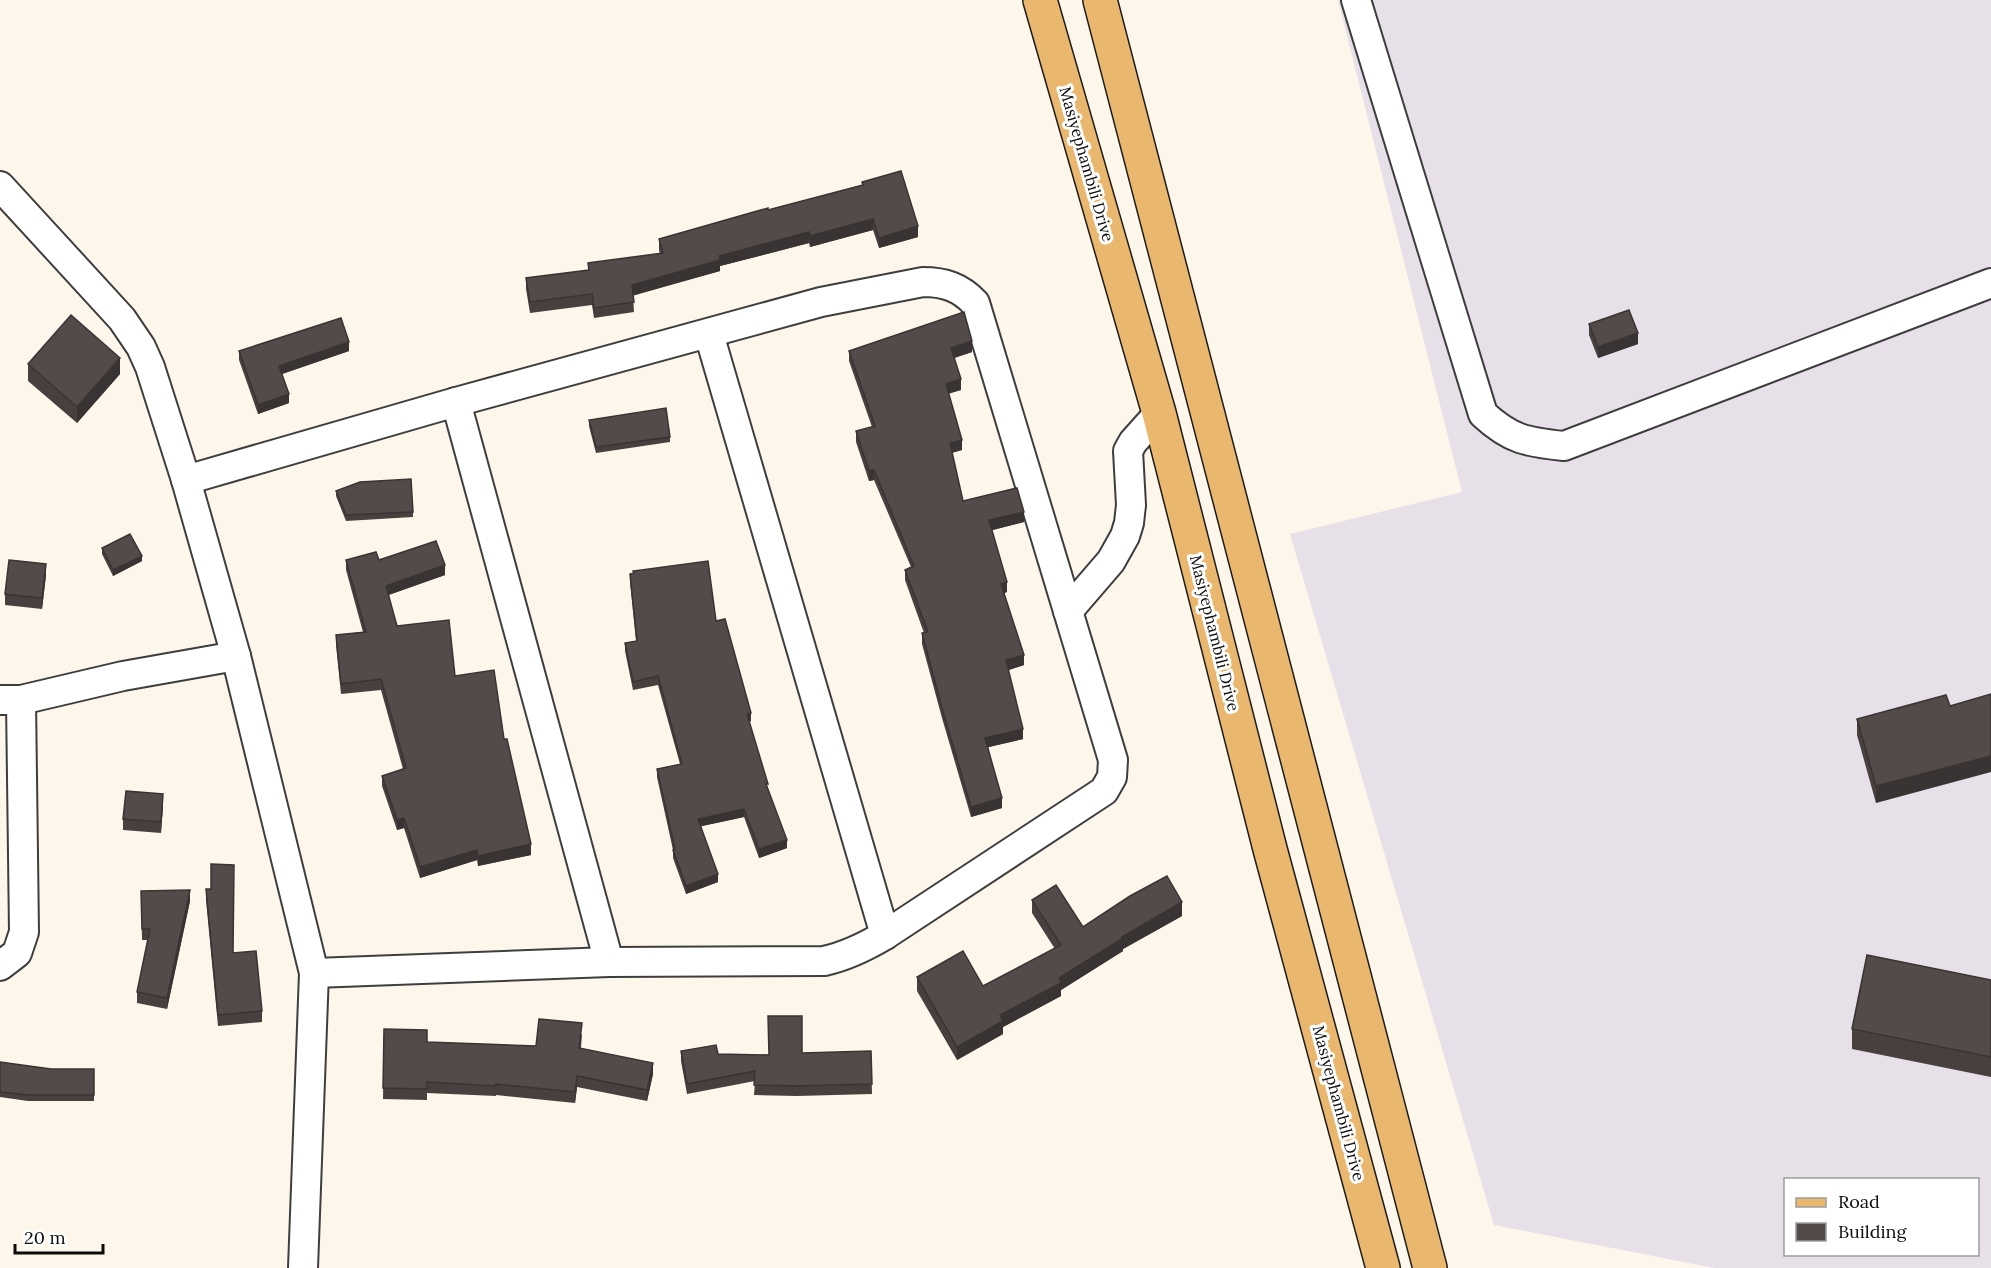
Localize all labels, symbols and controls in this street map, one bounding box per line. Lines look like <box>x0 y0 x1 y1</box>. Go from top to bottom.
street label: Masiyephambili Drive <box>1055 84 1119 244</box>
street label: Masiyephambili Drive <box>1186 553 1244 714</box>
street label: Masiyephambili Drive <box>1309 1023 1369 1183</box>
legend <box>1784 1178 1979 1256</box>
text: Road <box>1838 1190 1880 1213</box>
scale bar <box>15 1217 104 1255</box>
text: Building <box>1838 1220 1908 1243</box>
text: 20 m <box>24 1226 66 1249</box>

